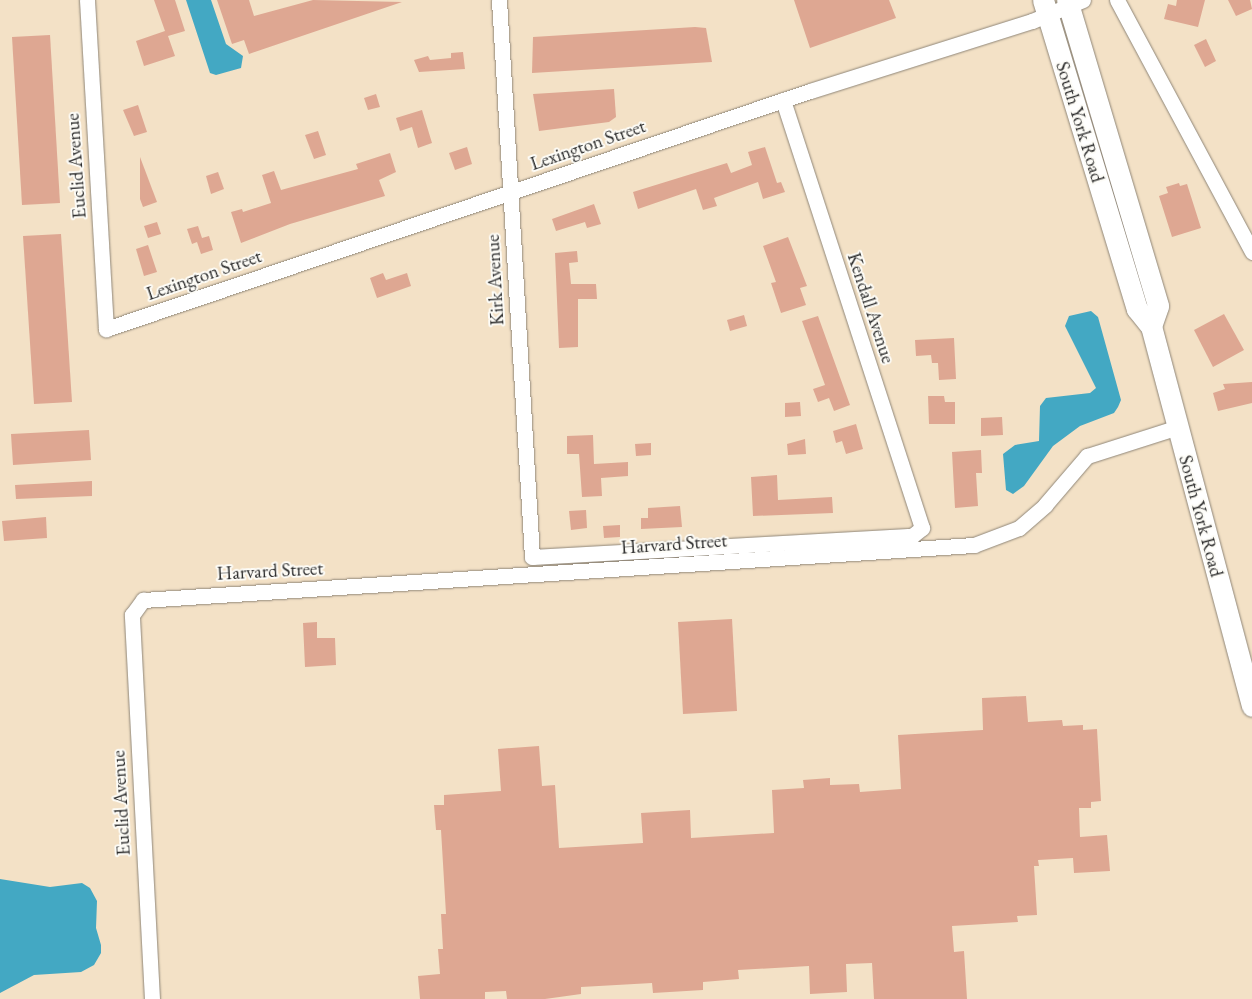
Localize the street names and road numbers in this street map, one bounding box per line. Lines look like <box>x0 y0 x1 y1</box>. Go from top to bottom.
street label: South York Road <box>1051 59 1109 185</box>
street label: Euclid Avenue <box>61 113 91 219</box>
street label: Lexington Street <box>527 115 649 175</box>
street label: Kirk Avenue <box>481 234 509 326</box>
street label: Lexington Street <box>143 245 265 305</box>
street label: Kendall Avenue <box>842 250 900 366</box>
street label: South York Road <box>1174 453 1228 579</box>
street label: Harvard Street <box>620 529 728 559</box>
street label: Harvard Street <box>216 557 324 585</box>
street label: Euclid Avenue <box>107 750 135 856</box>

